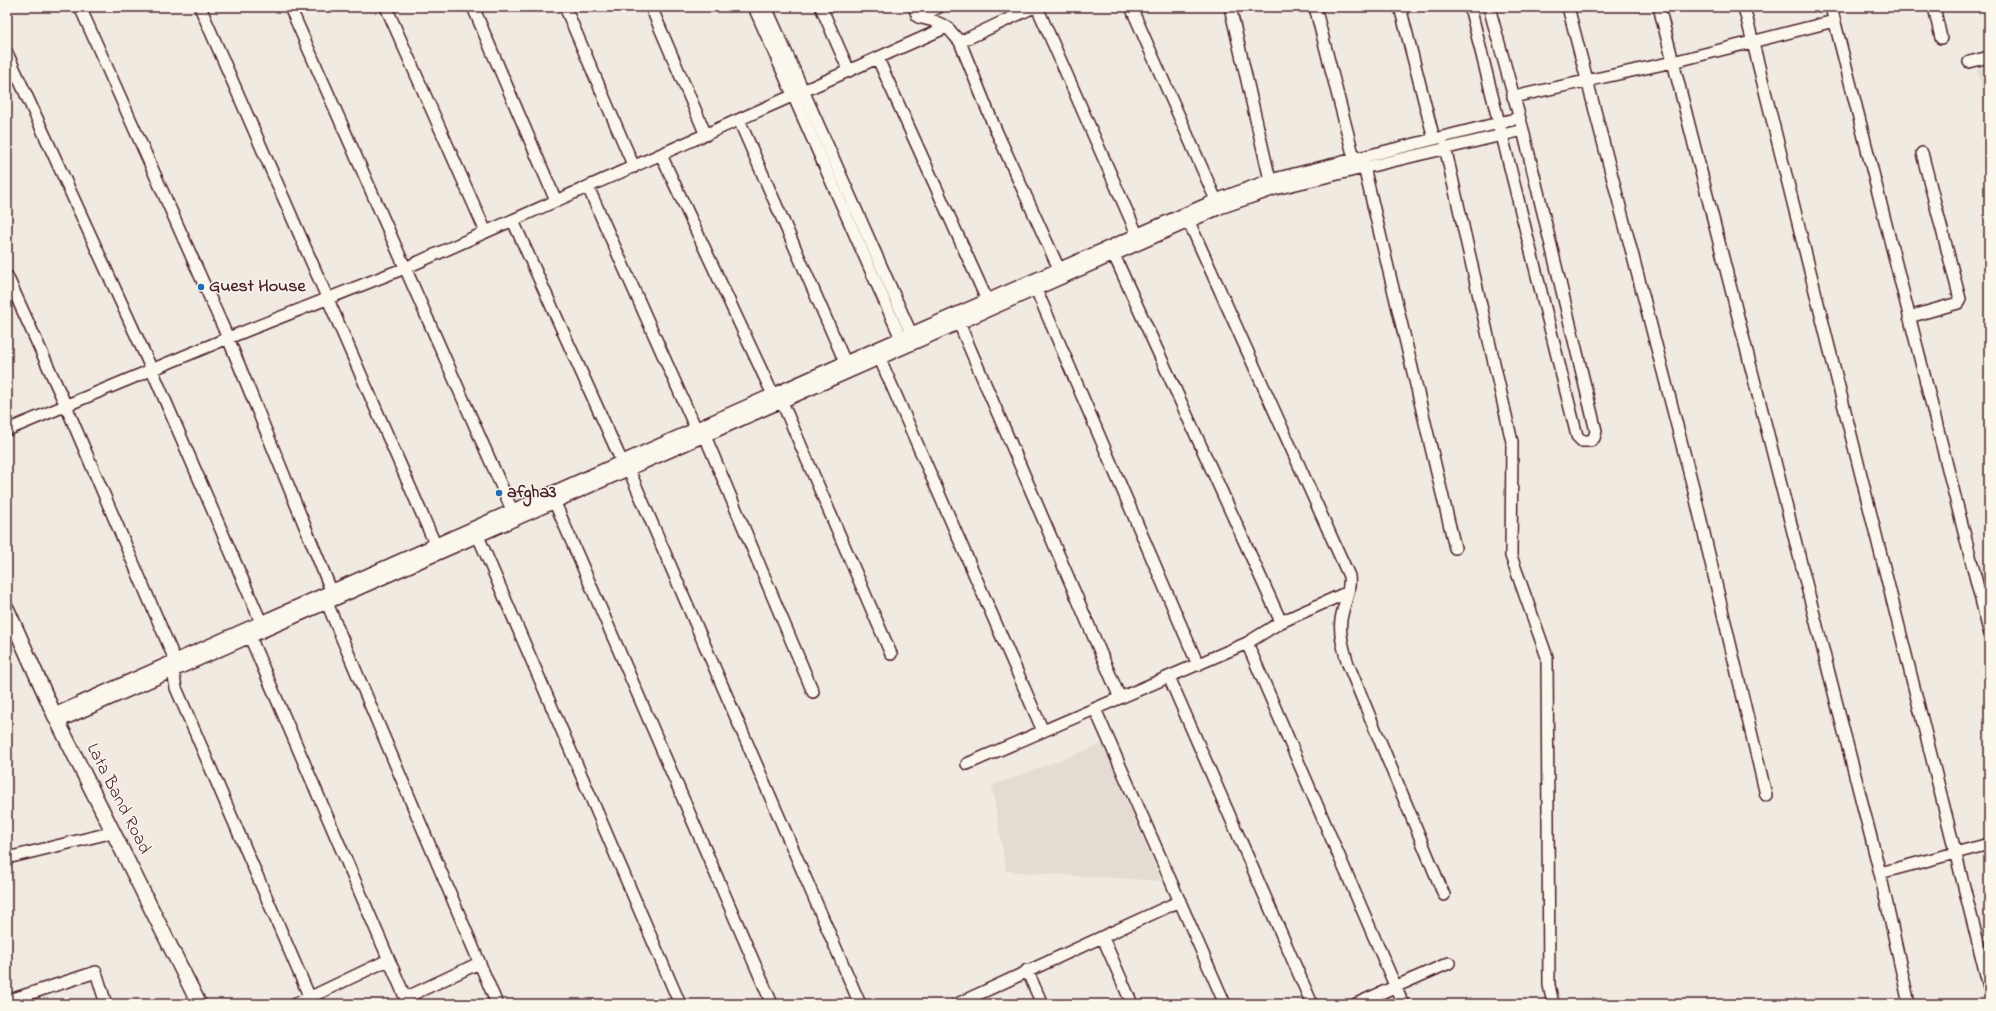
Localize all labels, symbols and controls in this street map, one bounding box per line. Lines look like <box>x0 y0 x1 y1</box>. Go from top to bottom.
place label: Guest House <box>209 274 307 300</box>
marker: Guest House <box>196 282 206 292</box>
place label: afgha3 <box>507 480 557 507</box>
marker: afgha3 <box>494 488 504 498</box>
street label: Lata Band Road <box>79 739 157 859</box>

